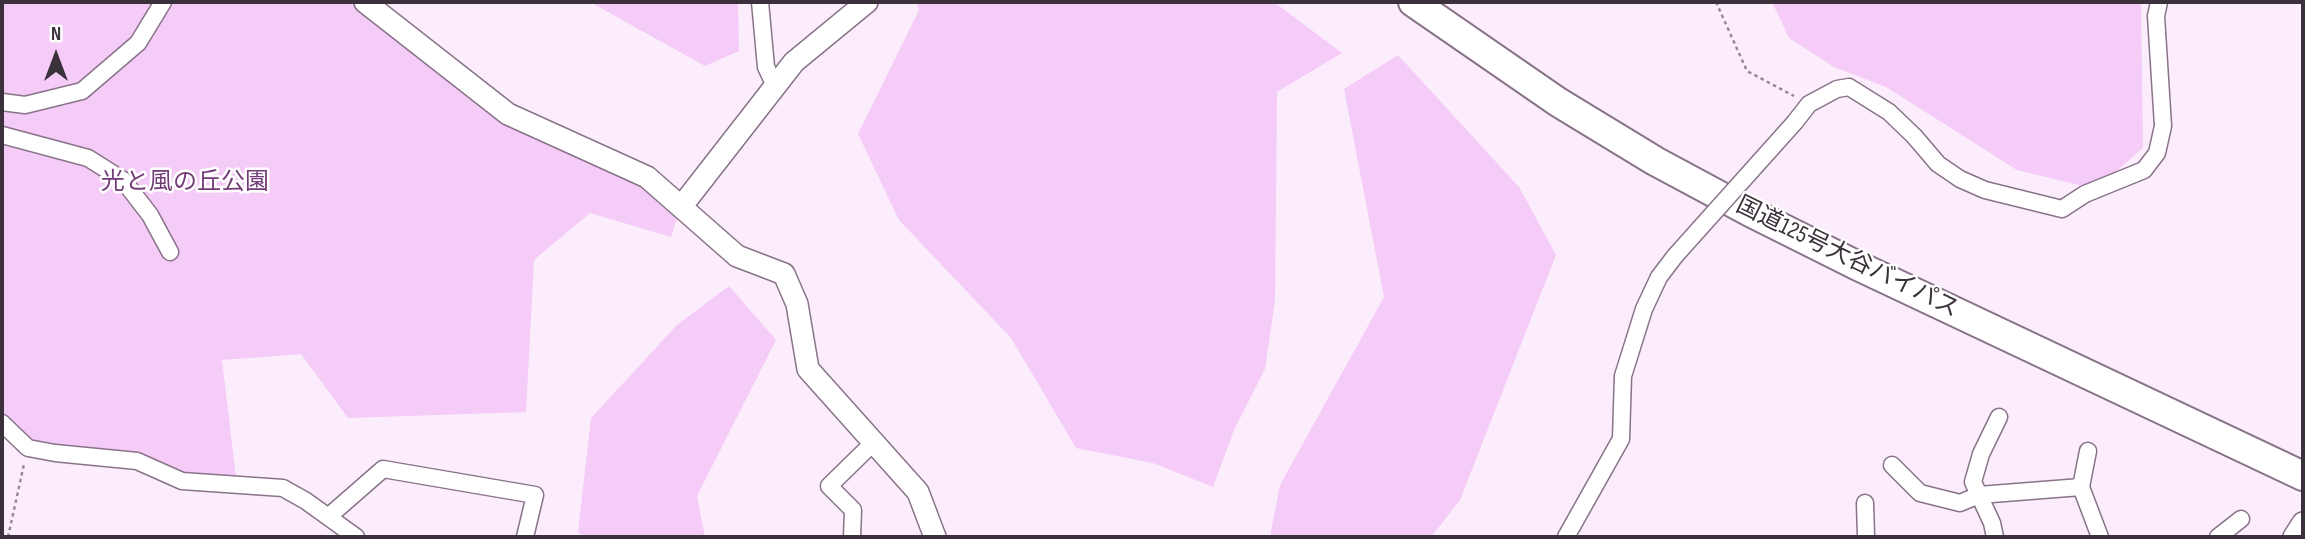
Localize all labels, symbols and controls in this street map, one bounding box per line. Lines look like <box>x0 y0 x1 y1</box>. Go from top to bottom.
north arrow <box>21 21 91 91</box>
text: N <box>51 23 61 46</box>
park label: 光と風の丘公園 <box>101 169 269 197</box>
street label: 国道125号大谷バイパス <box>1731 192 1963 324</box>

